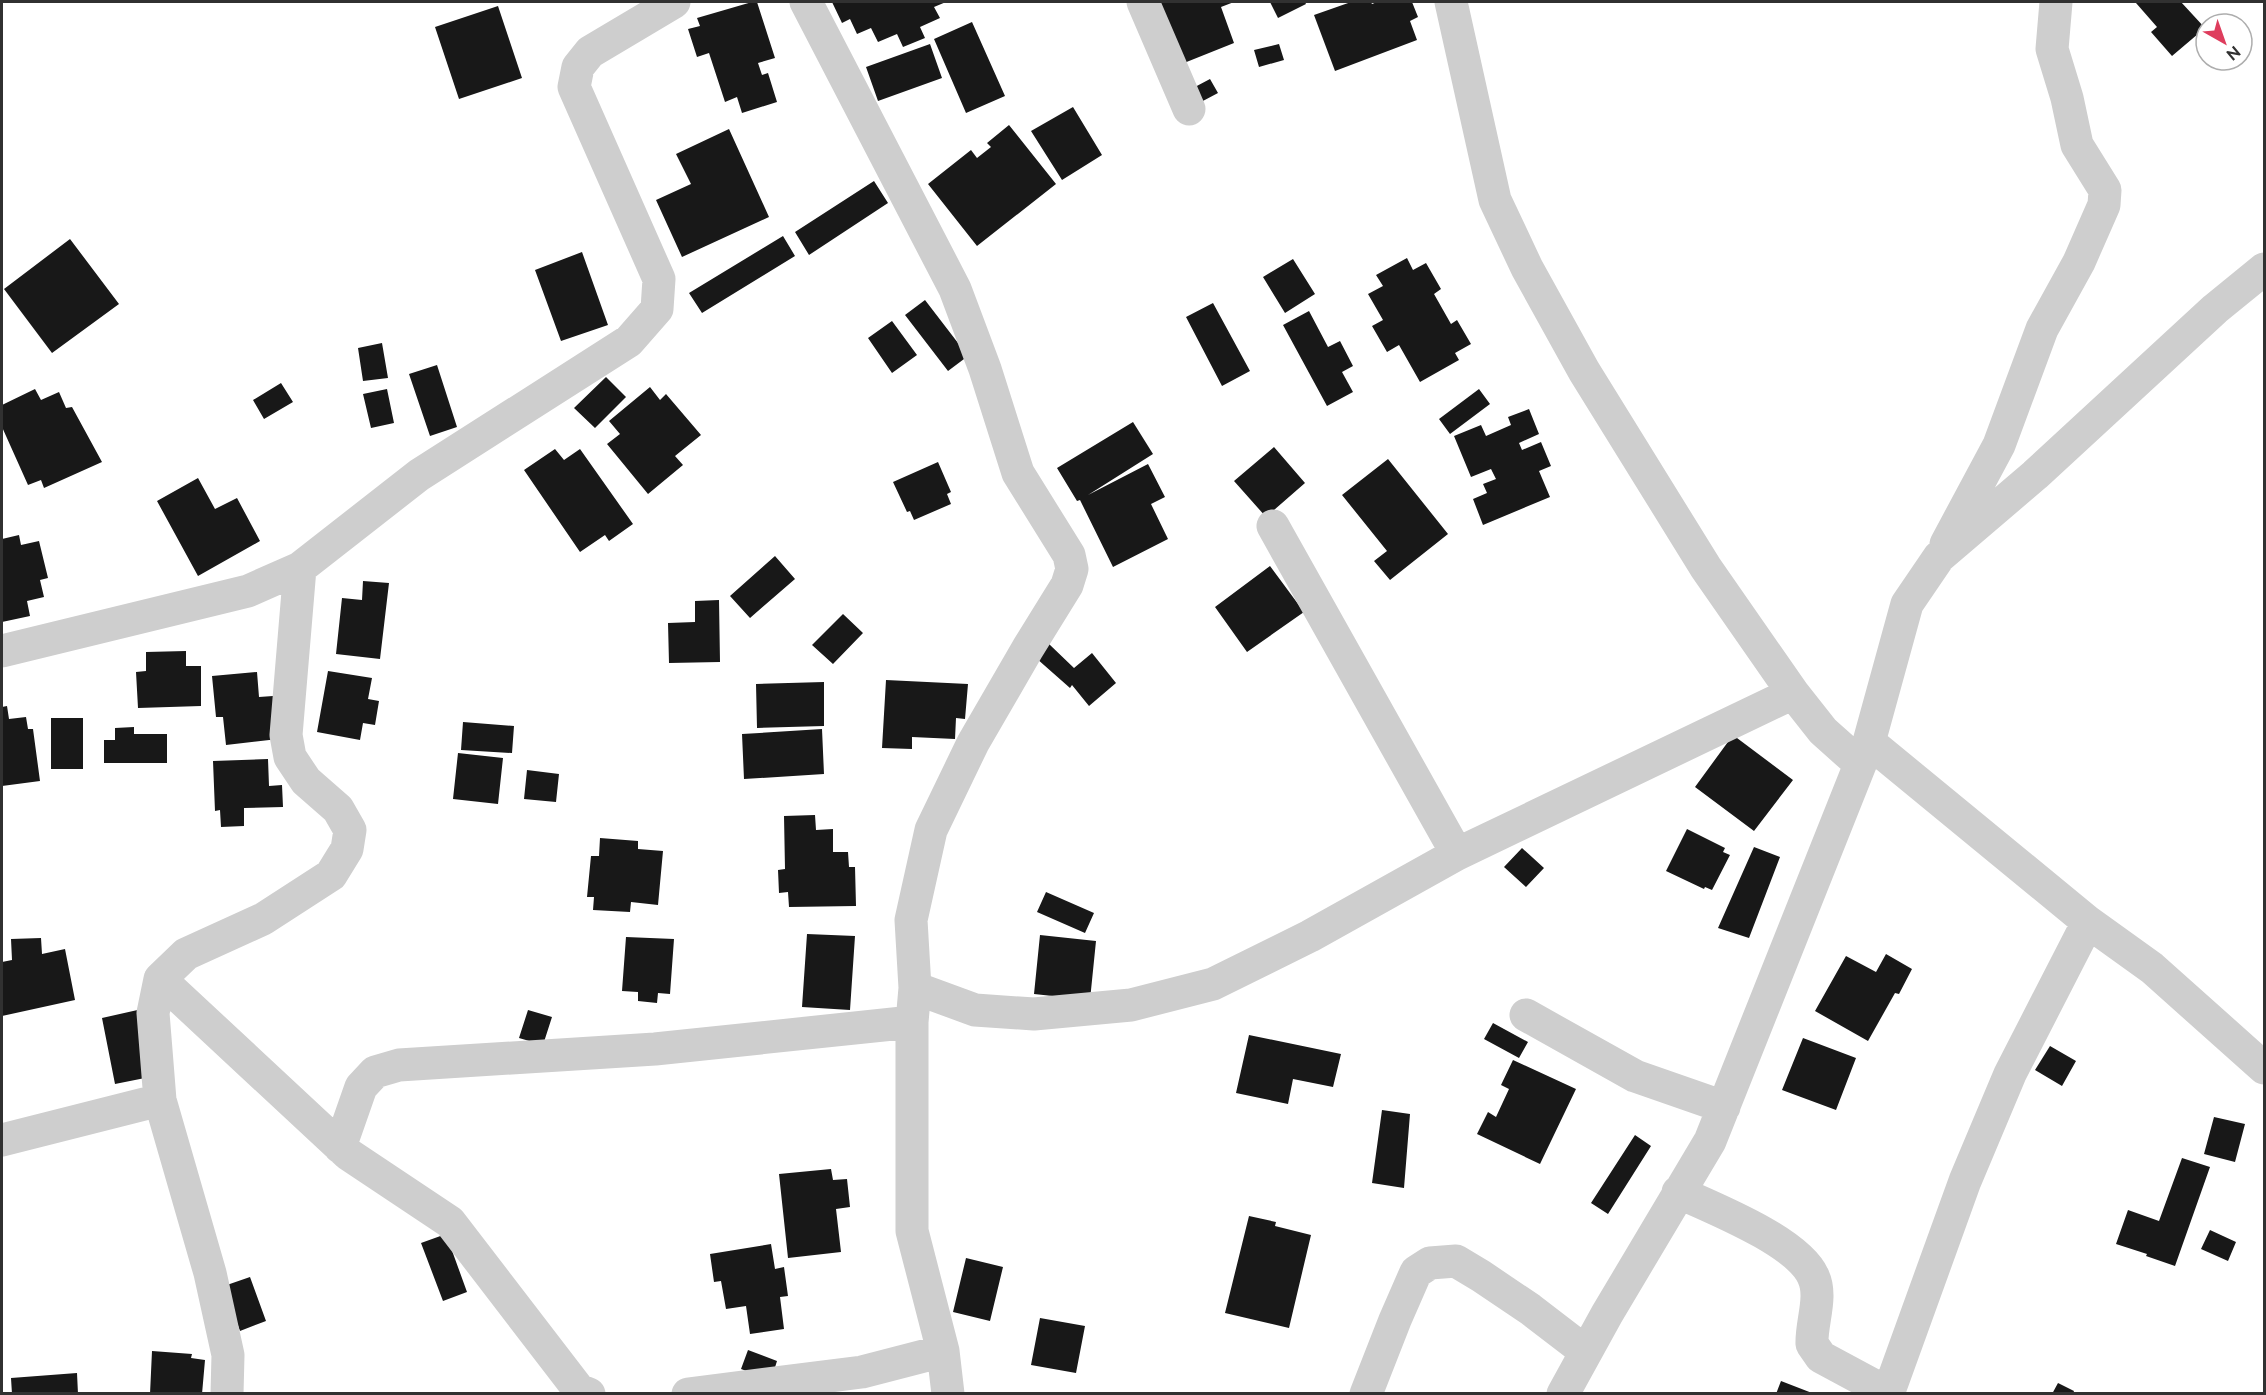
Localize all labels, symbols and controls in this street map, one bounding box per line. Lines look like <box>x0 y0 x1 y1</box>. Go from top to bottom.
north arrow <box>2194 12 2254 72</box>
text: N <box>2223 42 2244 64</box>

